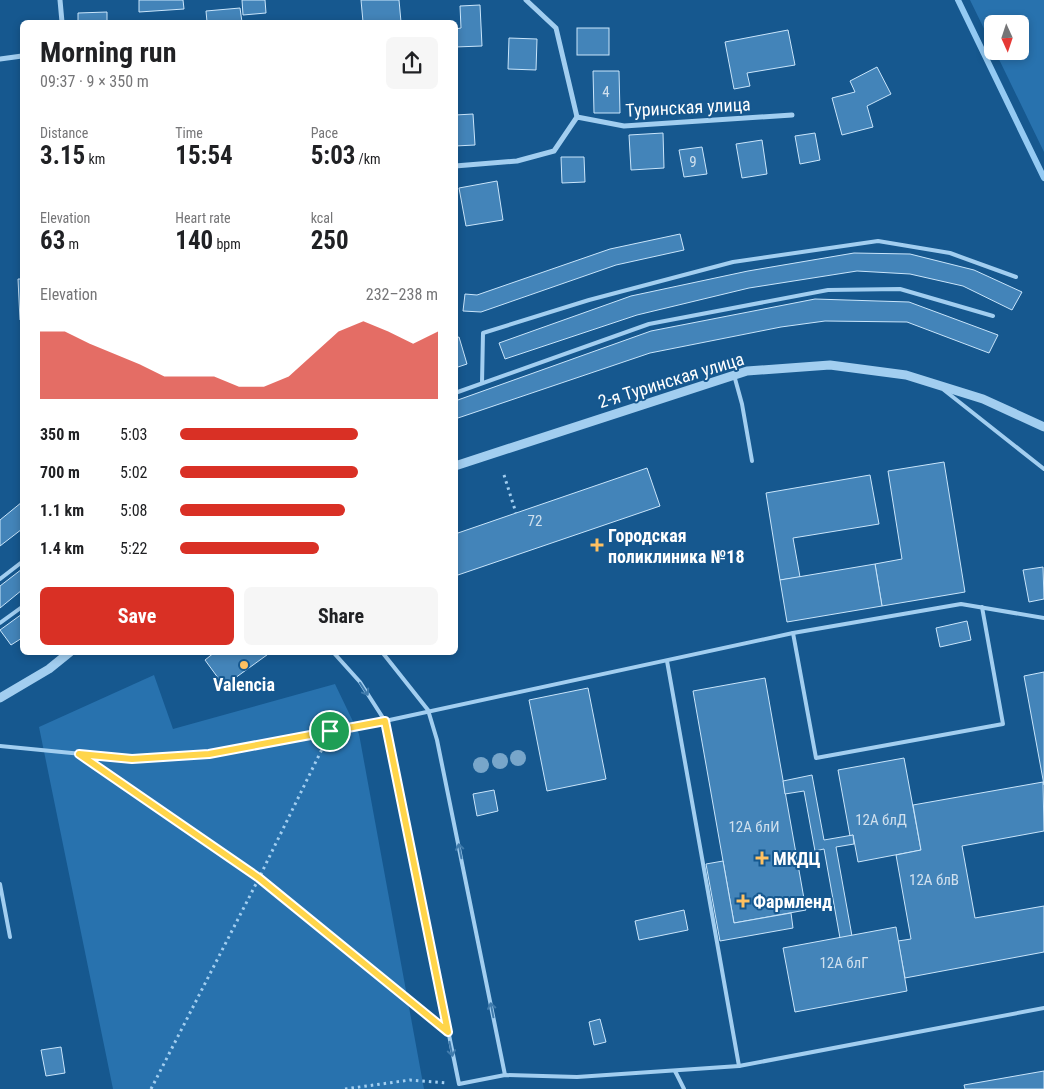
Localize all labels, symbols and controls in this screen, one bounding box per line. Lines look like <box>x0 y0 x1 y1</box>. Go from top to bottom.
north arrow <box>984 15 1029 60</box>
map controls <box>984 15 1029 60</box>
text: Morning run <box>40 36 176 69</box>
button: share <box>386 37 438 89</box>
text: 09:37 · 9 × 350 m <box>40 72 149 91</box>
house number: 4 <box>602 83 610 101</box>
street label: Туринская улица <box>625 93 751 121</box>
text: Distance <box>40 125 88 141</box>
text: Time <box>175 125 203 141</box>
text: Pace <box>311 125 338 141</box>
text: 3.15 <box>40 141 85 170</box>
text: 15:54 <box>175 141 233 170</box>
text: 5:03 <box>311 141 355 170</box>
text: km <box>85 151 105 167</box>
text: /km <box>355 151 381 167</box>
house number: 9 <box>689 153 697 171</box>
text: Elevation <box>40 210 90 226</box>
text: Heart rate <box>175 210 231 226</box>
text: kcal <box>311 210 333 226</box>
text: 63 <box>40 226 65 255</box>
text: 140 <box>175 226 213 255</box>
text: 250 <box>311 226 349 255</box>
text: m <box>65 236 79 252</box>
text: bpm <box>213 236 241 252</box>
text: Elevation <box>40 285 98 304</box>
text: 232–238 m <box>366 285 438 304</box>
street label: 2-я Туринская улица <box>596 348 746 412</box>
text: 350 m <box>40 425 80 444</box>
text: 5:03 <box>120 425 147 444</box>
text: 700 m <box>40 463 80 482</box>
text: 5:02 <box>120 463 147 482</box>
text: 1.1 km <box>40 501 84 520</box>
text: 5:08 <box>120 501 147 520</box>
house number: 72 <box>528 512 542 530</box>
place label: Городская поликлиника №18 <box>608 525 744 567</box>
marker: Городская поликлиника №18 <box>590 538 604 552</box>
text: 1.4 km <box>40 539 84 558</box>
text: 5:22 <box>120 539 147 558</box>
button: Save <box>40 587 234 645</box>
button: Share <box>244 587 438 645</box>
marker: Valencia <box>238 659 250 671</box>
place label: Valencia <box>213 674 275 695</box>
one-way arrow <box>360 682 370 696</box>
pin <box>309 710 351 752</box>
icon: arrive <box>316 717 344 745</box>
house number: 12А блД <box>855 811 907 829</box>
house number: 12А блИ <box>728 818 780 836</box>
one-way arrow <box>454 843 464 859</box>
place label: МКДЦ <box>773 848 821 869</box>
marker: МКДЦ <box>755 851 769 865</box>
house number: 12А блВ <box>909 871 959 889</box>
place label: Фармленд <box>753 891 832 912</box>
marker: Фармленд <box>737 895 749 907</box>
house number: 12А блГ <box>819 954 869 972</box>
one-way arrow <box>487 1002 496 1018</box>
one-way arrow <box>447 1041 457 1057</box>

